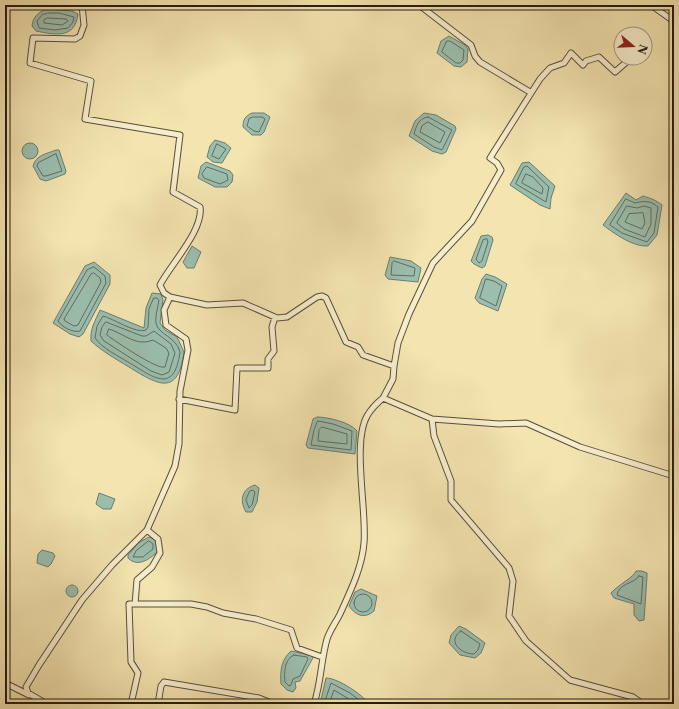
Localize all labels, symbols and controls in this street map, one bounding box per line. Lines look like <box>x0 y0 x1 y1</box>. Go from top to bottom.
north arrow <box>613 26 653 66</box>
text: N <box>634 42 651 56</box>

